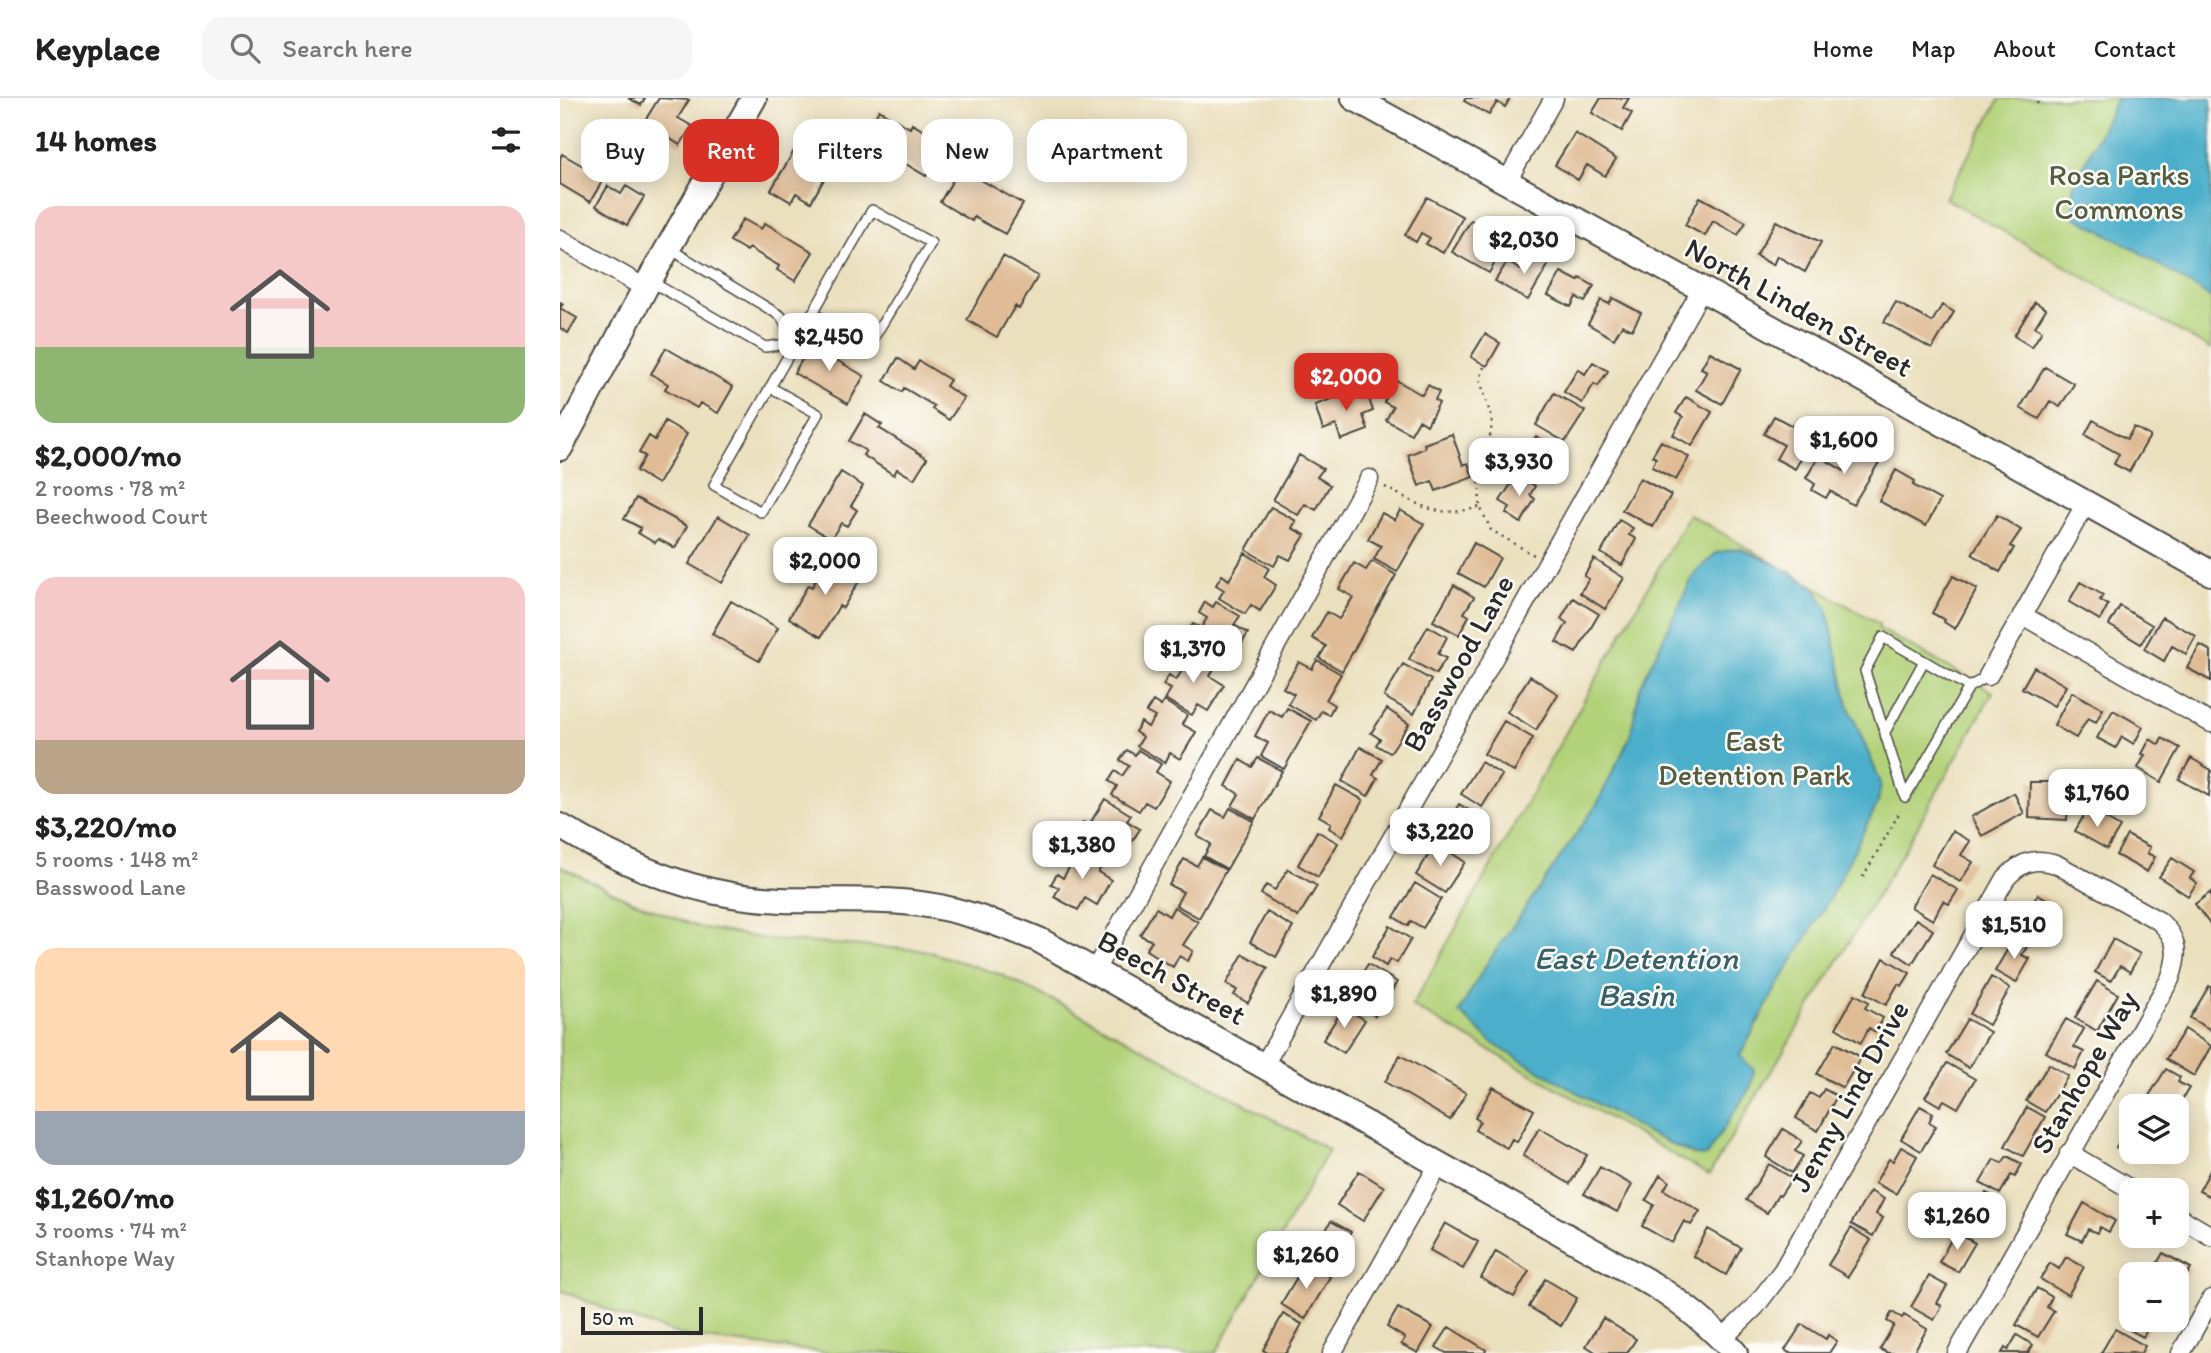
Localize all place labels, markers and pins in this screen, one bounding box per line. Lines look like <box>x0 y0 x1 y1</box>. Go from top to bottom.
pin: $2,030 <box>1467 216 1581 276</box>
pin: $2,450 <box>772 314 886 373</box>
pin: $2,000 <box>1289 354 1403 413</box>
pin: $1,600 <box>1787 416 1901 476</box>
pin: $3,930 <box>1462 438 1576 498</box>
pin: $2,000 <box>768 538 882 597</box>
pin: $1,370 <box>1136 626 1250 685</box>
pin: $1,760 <box>2040 770 2154 829</box>
pin: $3,220 <box>1383 808 1497 868</box>
pin: $1,380 <box>1025 822 1139 881</box>
pin: $1,510 <box>1957 902 2071 961</box>
pin: $1,890 <box>1287 970 1401 1030</box>
pin: $1,260 <box>1900 1192 2014 1252</box>
pin: $1,260 <box>1249 1232 1363 1291</box>

